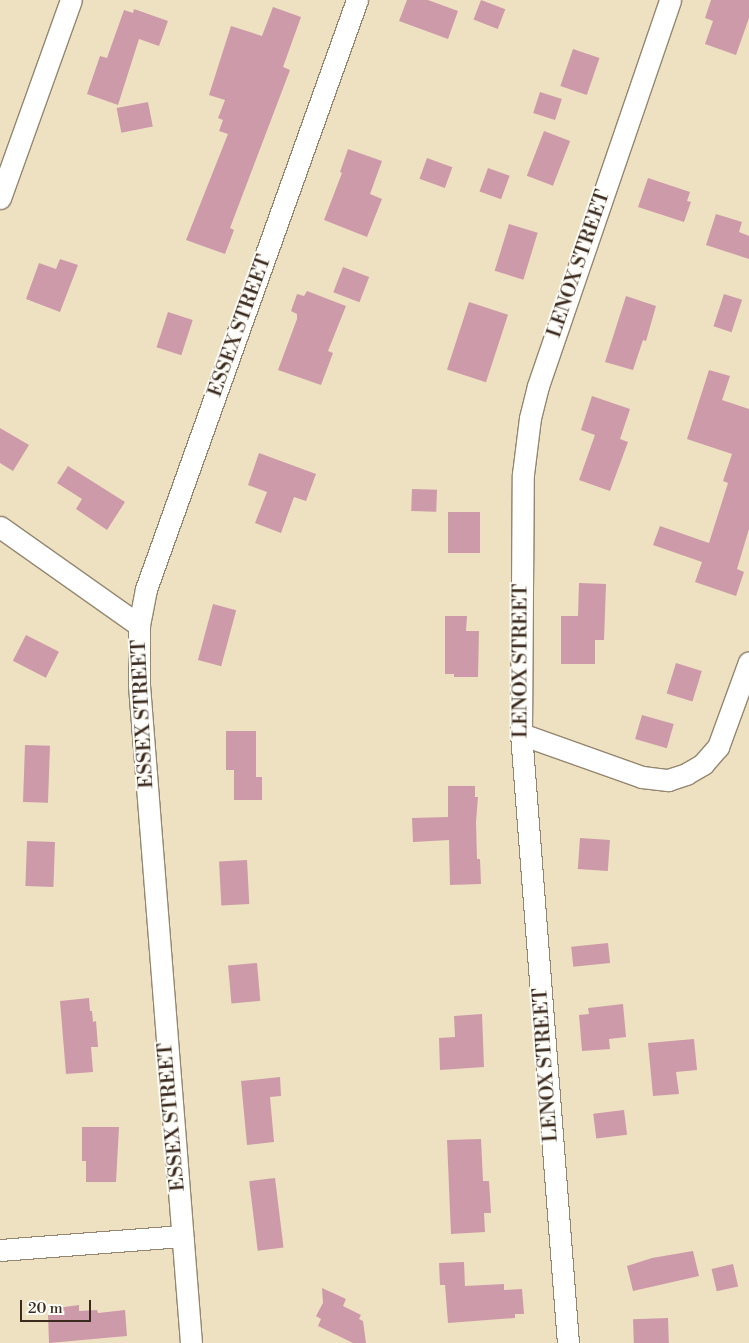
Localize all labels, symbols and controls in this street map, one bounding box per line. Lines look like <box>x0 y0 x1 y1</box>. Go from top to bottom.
street label: LENOX STREET <box>542 187 616 341</box>
street label: ESSEX STREET <box>203 252 277 400</box>
street label: LENOX STREET <box>509 584 533 738</box>
street label: ESSEX STREET <box>127 639 159 789</box>
street label: LENOX STREET <box>529 987 563 1143</box>
street label: ESSEX STREET <box>154 1042 190 1192</box>
scale bar <box>22 1290 94 1322</box>
text: 20 m <box>28 1299 63 1318</box>

